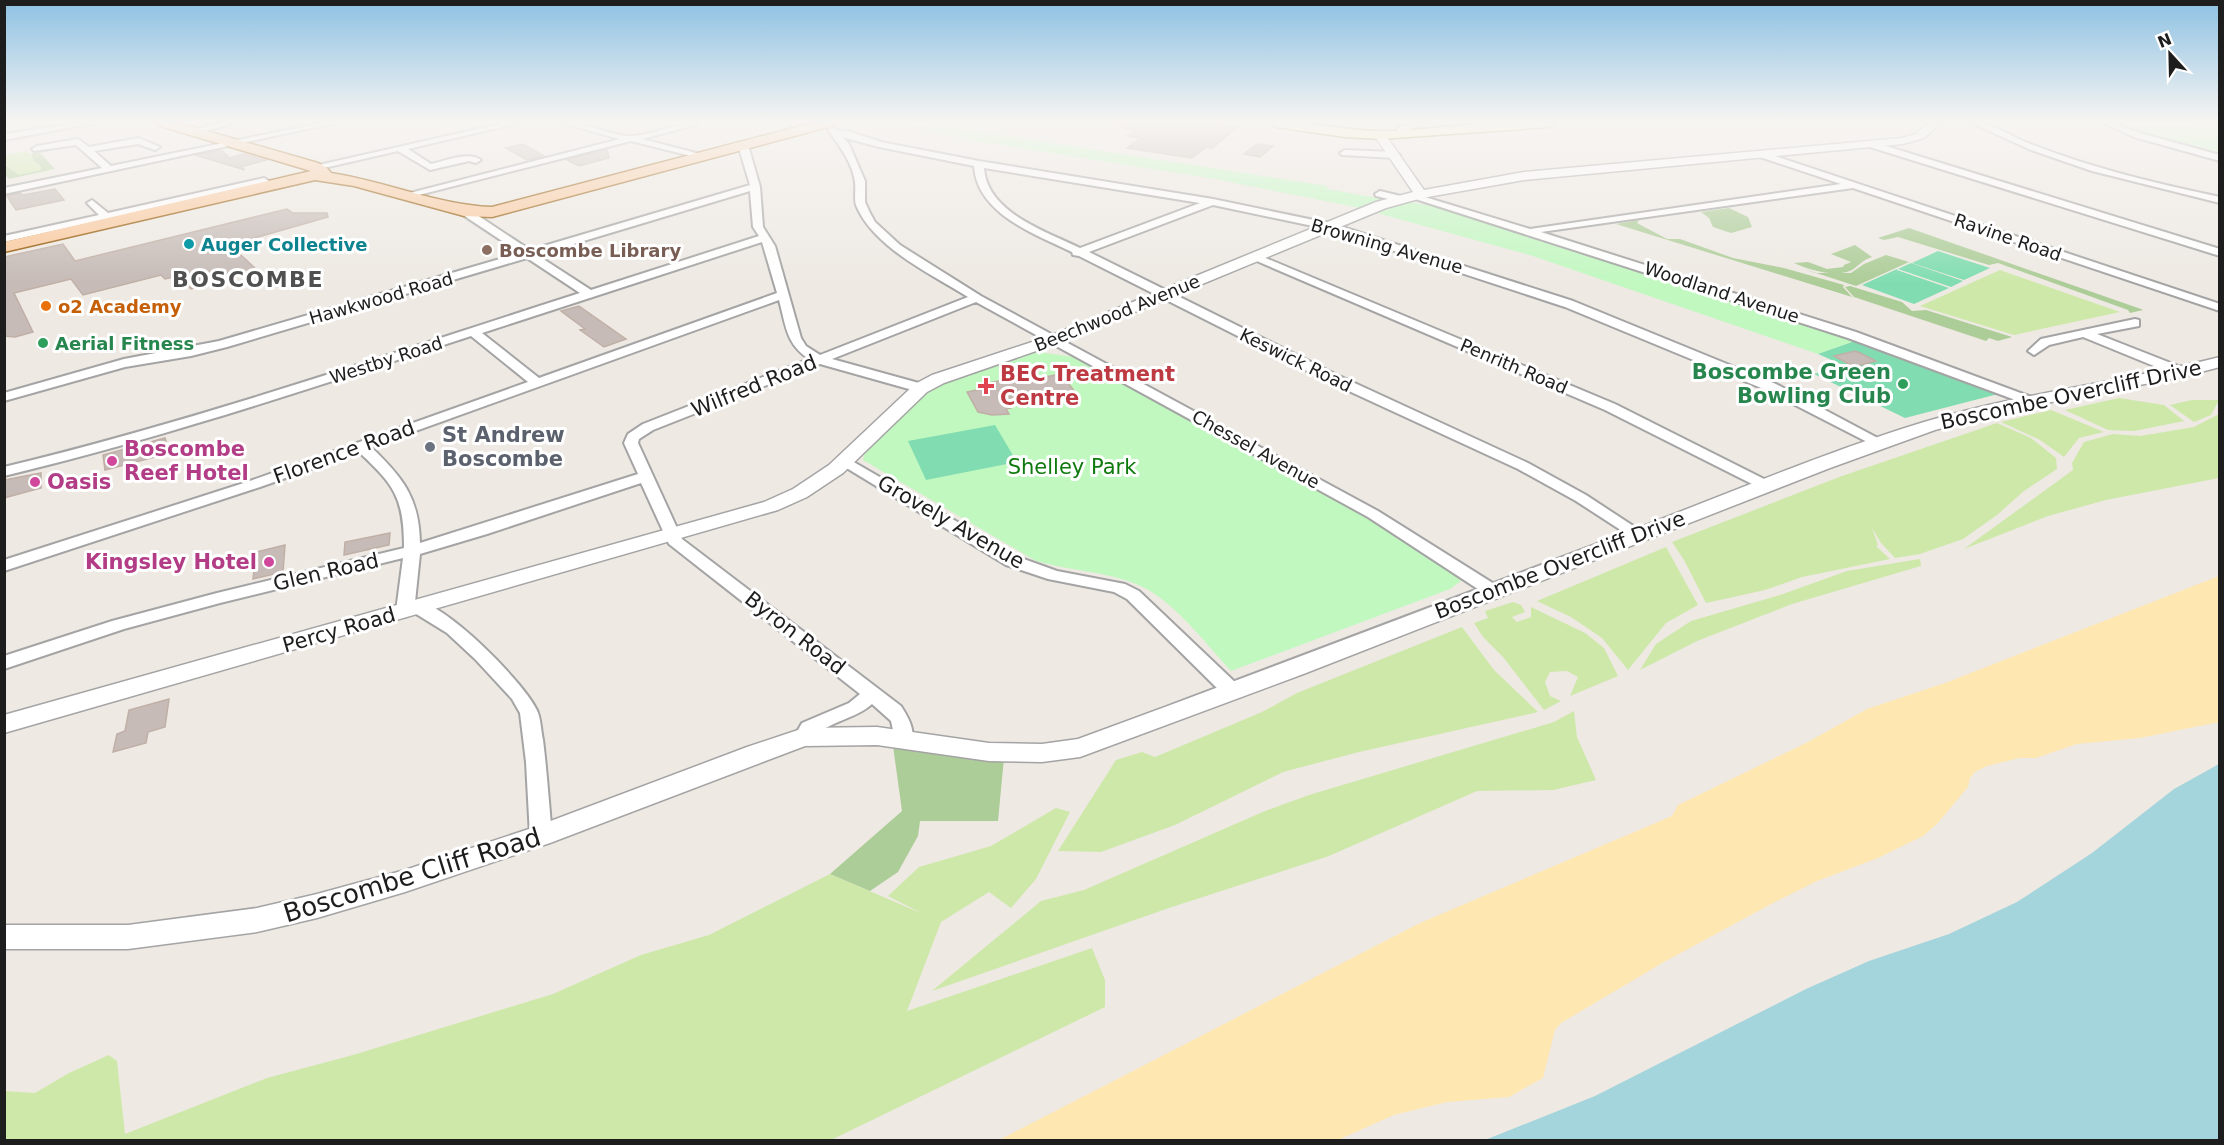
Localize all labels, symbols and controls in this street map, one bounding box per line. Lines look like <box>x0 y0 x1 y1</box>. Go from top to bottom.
north arrow <box>2140 24 2200 84</box>
text: N <box>2155 29 2174 52</box>
street label: Ravine Road <box>1952 209 2064 265</box>
street label: Browning Avenue <box>1309 214 1465 278</box>
place label: Auger Collective <box>201 234 368 255</box>
marker: Auger Collective <box>182 237 196 251</box>
place label: Boscombe Library <box>499 240 681 261</box>
marker: Boscombe Library <box>480 243 494 257</box>
street label: Woodland Avenue <box>1642 257 1802 327</box>
district label: BOSCOMBE <box>172 267 324 292</box>
street label: Hawkwood Road <box>307 267 455 329</box>
street label: Beechwood Avenue <box>1031 270 1203 356</box>
place label: o2 Academy <box>58 296 182 317</box>
marker: o2 Academy <box>39 299 53 313</box>
street label: Keswick Road <box>1236 324 1356 396</box>
street label: Westby Road <box>327 332 445 388</box>
place label: Aerial Fitness <box>55 333 194 354</box>
street label: Penrith Road <box>1457 334 1571 398</box>
marker: Aerial Fitness <box>36 336 50 350</box>
street label: Wilfred Road <box>688 350 820 422</box>
street label: Boscombe Overcliff Drive <box>1938 356 2204 434</box>
place label: Boscombe Green Bowling Club <box>1692 360 1891 408</box>
place label: BEC Treatment Centre <box>1000 362 1175 410</box>
marker: BEC Treatment Centre <box>977 377 995 395</box>
marker: Boscombe Green Bowling Club <box>1896 377 1910 391</box>
street label: Chessel Avenue <box>1189 405 1323 493</box>
street label: Florence Road <box>270 415 418 489</box>
place label: St Andrew Boscombe <box>442 423 565 471</box>
place label: Boscombe Reef Hotel <box>124 437 249 485</box>
marker: St Andrew Boscombe <box>423 440 437 454</box>
marker: Boscombe Reef Hotel <box>105 454 119 468</box>
park label: Shelley Park <box>1008 455 1137 479</box>
place label: Oasis <box>47 470 111 494</box>
street label: Grovely Avenue <box>873 470 1029 574</box>
marker: Oasis <box>28 475 42 489</box>
street label: Boscombe Overcliff Drive <box>1431 506 1689 624</box>
street label: Glen Road <box>271 548 381 596</box>
place label: Kingsley Hotel <box>85 550 257 574</box>
marker: Kingsley Hotel <box>262 555 276 569</box>
street label: Byron Road <box>740 586 850 680</box>
street label: Percy Road <box>280 602 398 658</box>
street label: Boscombe Cliff Road <box>280 822 544 928</box>

